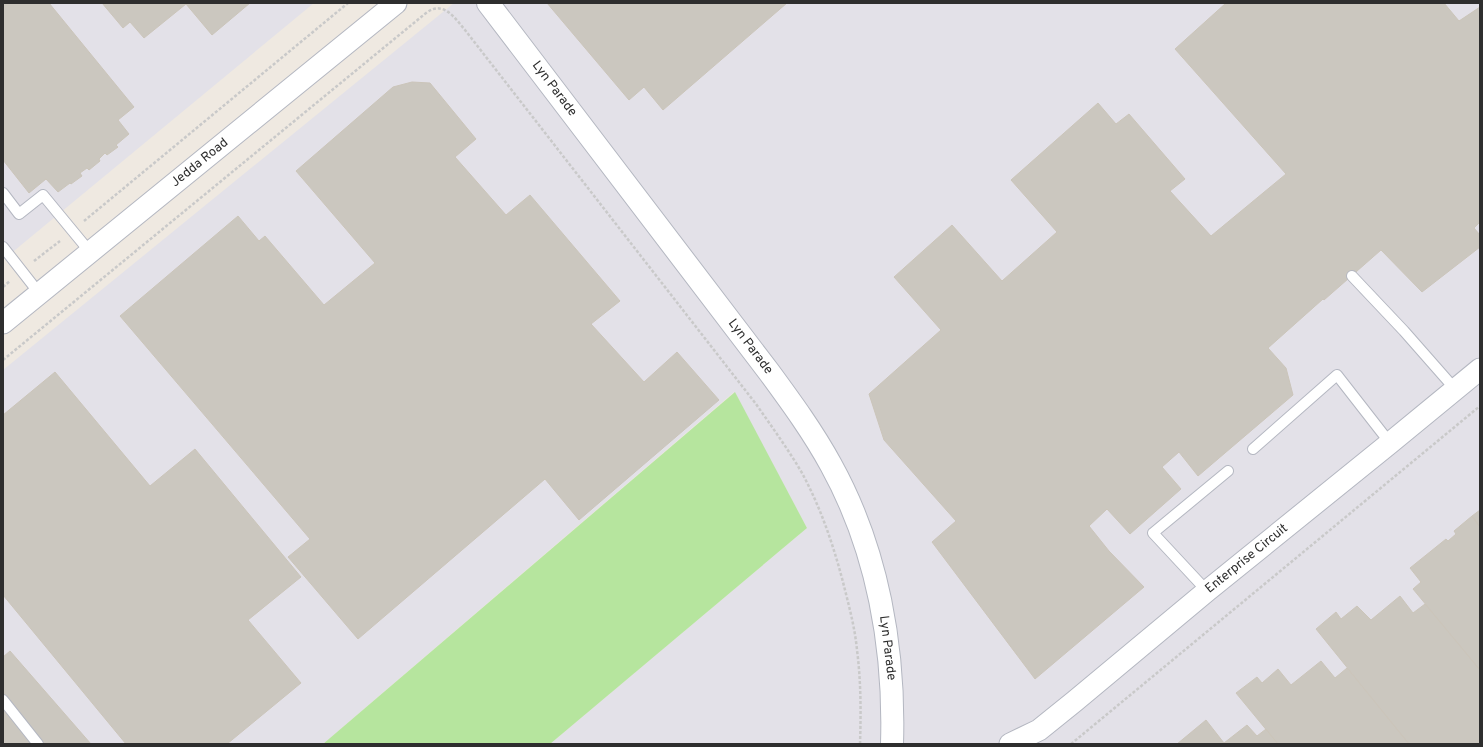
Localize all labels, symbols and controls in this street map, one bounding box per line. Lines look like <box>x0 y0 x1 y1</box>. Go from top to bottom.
street label: Lyn Parade <box>528 58 580 120</box>
street label: Jedda Road <box>168 135 232 191</box>
street label: Lyn Parade <box>724 316 776 378</box>
street label: Enterprise Circuit <box>1202 521 1292 597</box>
street label: Lyn Parade <box>875 615 899 681</box>

